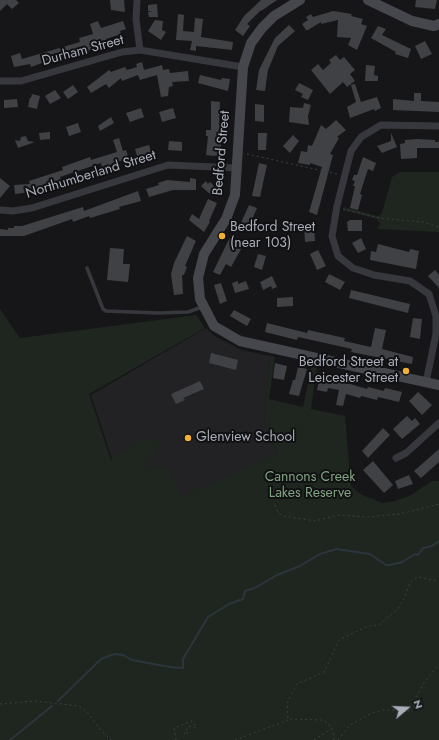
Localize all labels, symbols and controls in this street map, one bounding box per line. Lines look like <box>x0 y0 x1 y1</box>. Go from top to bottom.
street label: Durham Street <box>40 32 126 70</box>
street label: Bedford Street <box>210 110 234 196</box>
street label: Northumberland Street <box>24 147 158 203</box>
place label: Bedford Street (near 103) <box>230 220 315 252</box>
marker: Bedford Street (near 103) <box>217 231 227 241</box>
place label: Bedford Street at Leicester Street <box>299 355 398 388</box>
marker: Bedford Street at Leicester Street <box>401 366 411 376</box>
place label: Glenview School <box>196 430 295 446</box>
marker: Glenview School <box>183 433 193 443</box>
park label: Cannons Creek Lakes Reserve <box>265 470 355 502</box>
north arrow <box>387 688 427 728</box>
text: N <box>409 697 427 711</box>

